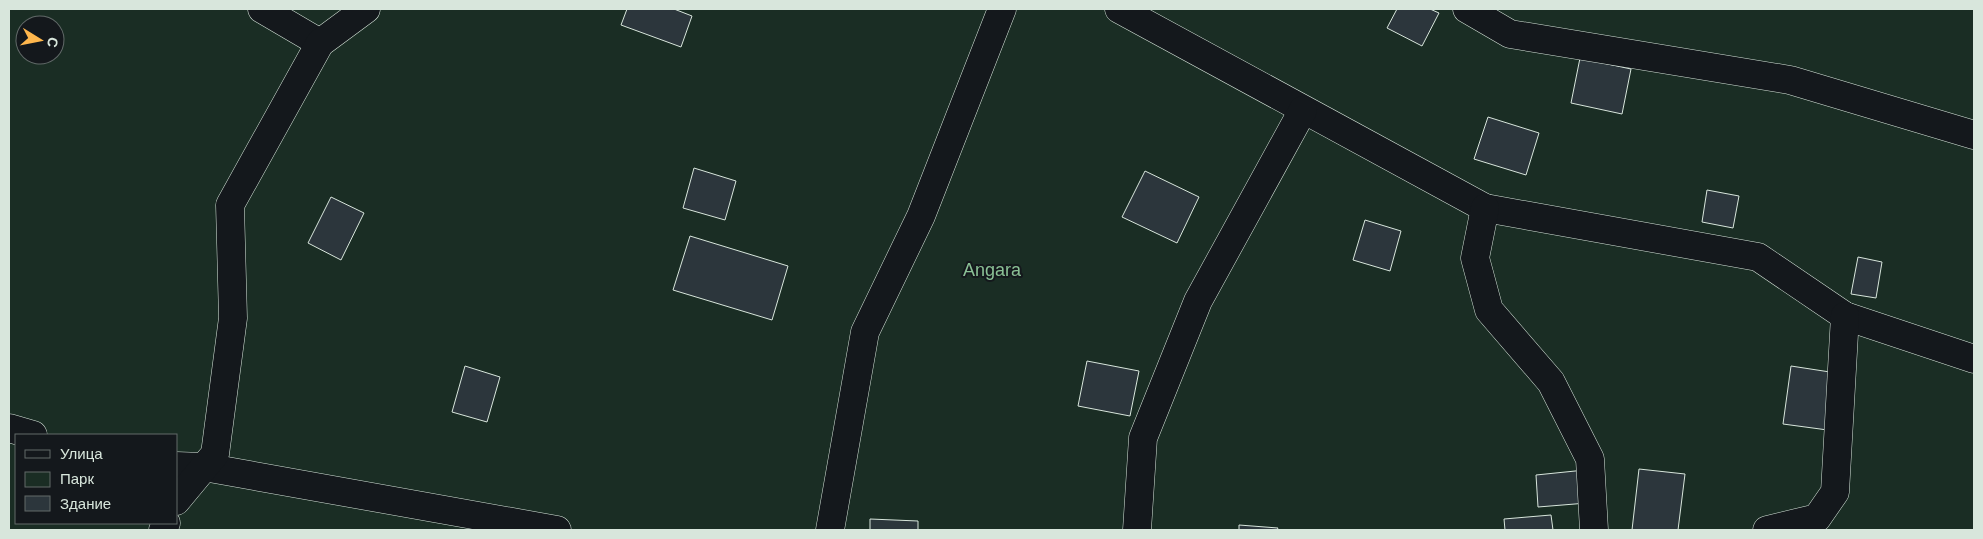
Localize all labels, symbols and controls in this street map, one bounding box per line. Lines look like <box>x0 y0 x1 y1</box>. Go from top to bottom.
north arrow <box>15 15 65 65</box>
text: С <box>44 36 62 49</box>
park label: Angara <box>963 260 1022 280</box>
legend <box>15 434 178 524</box>
text: Улица <box>60 445 103 462</box>
text: Парк <box>60 470 94 487</box>
text: Здание <box>60 495 111 512</box>

